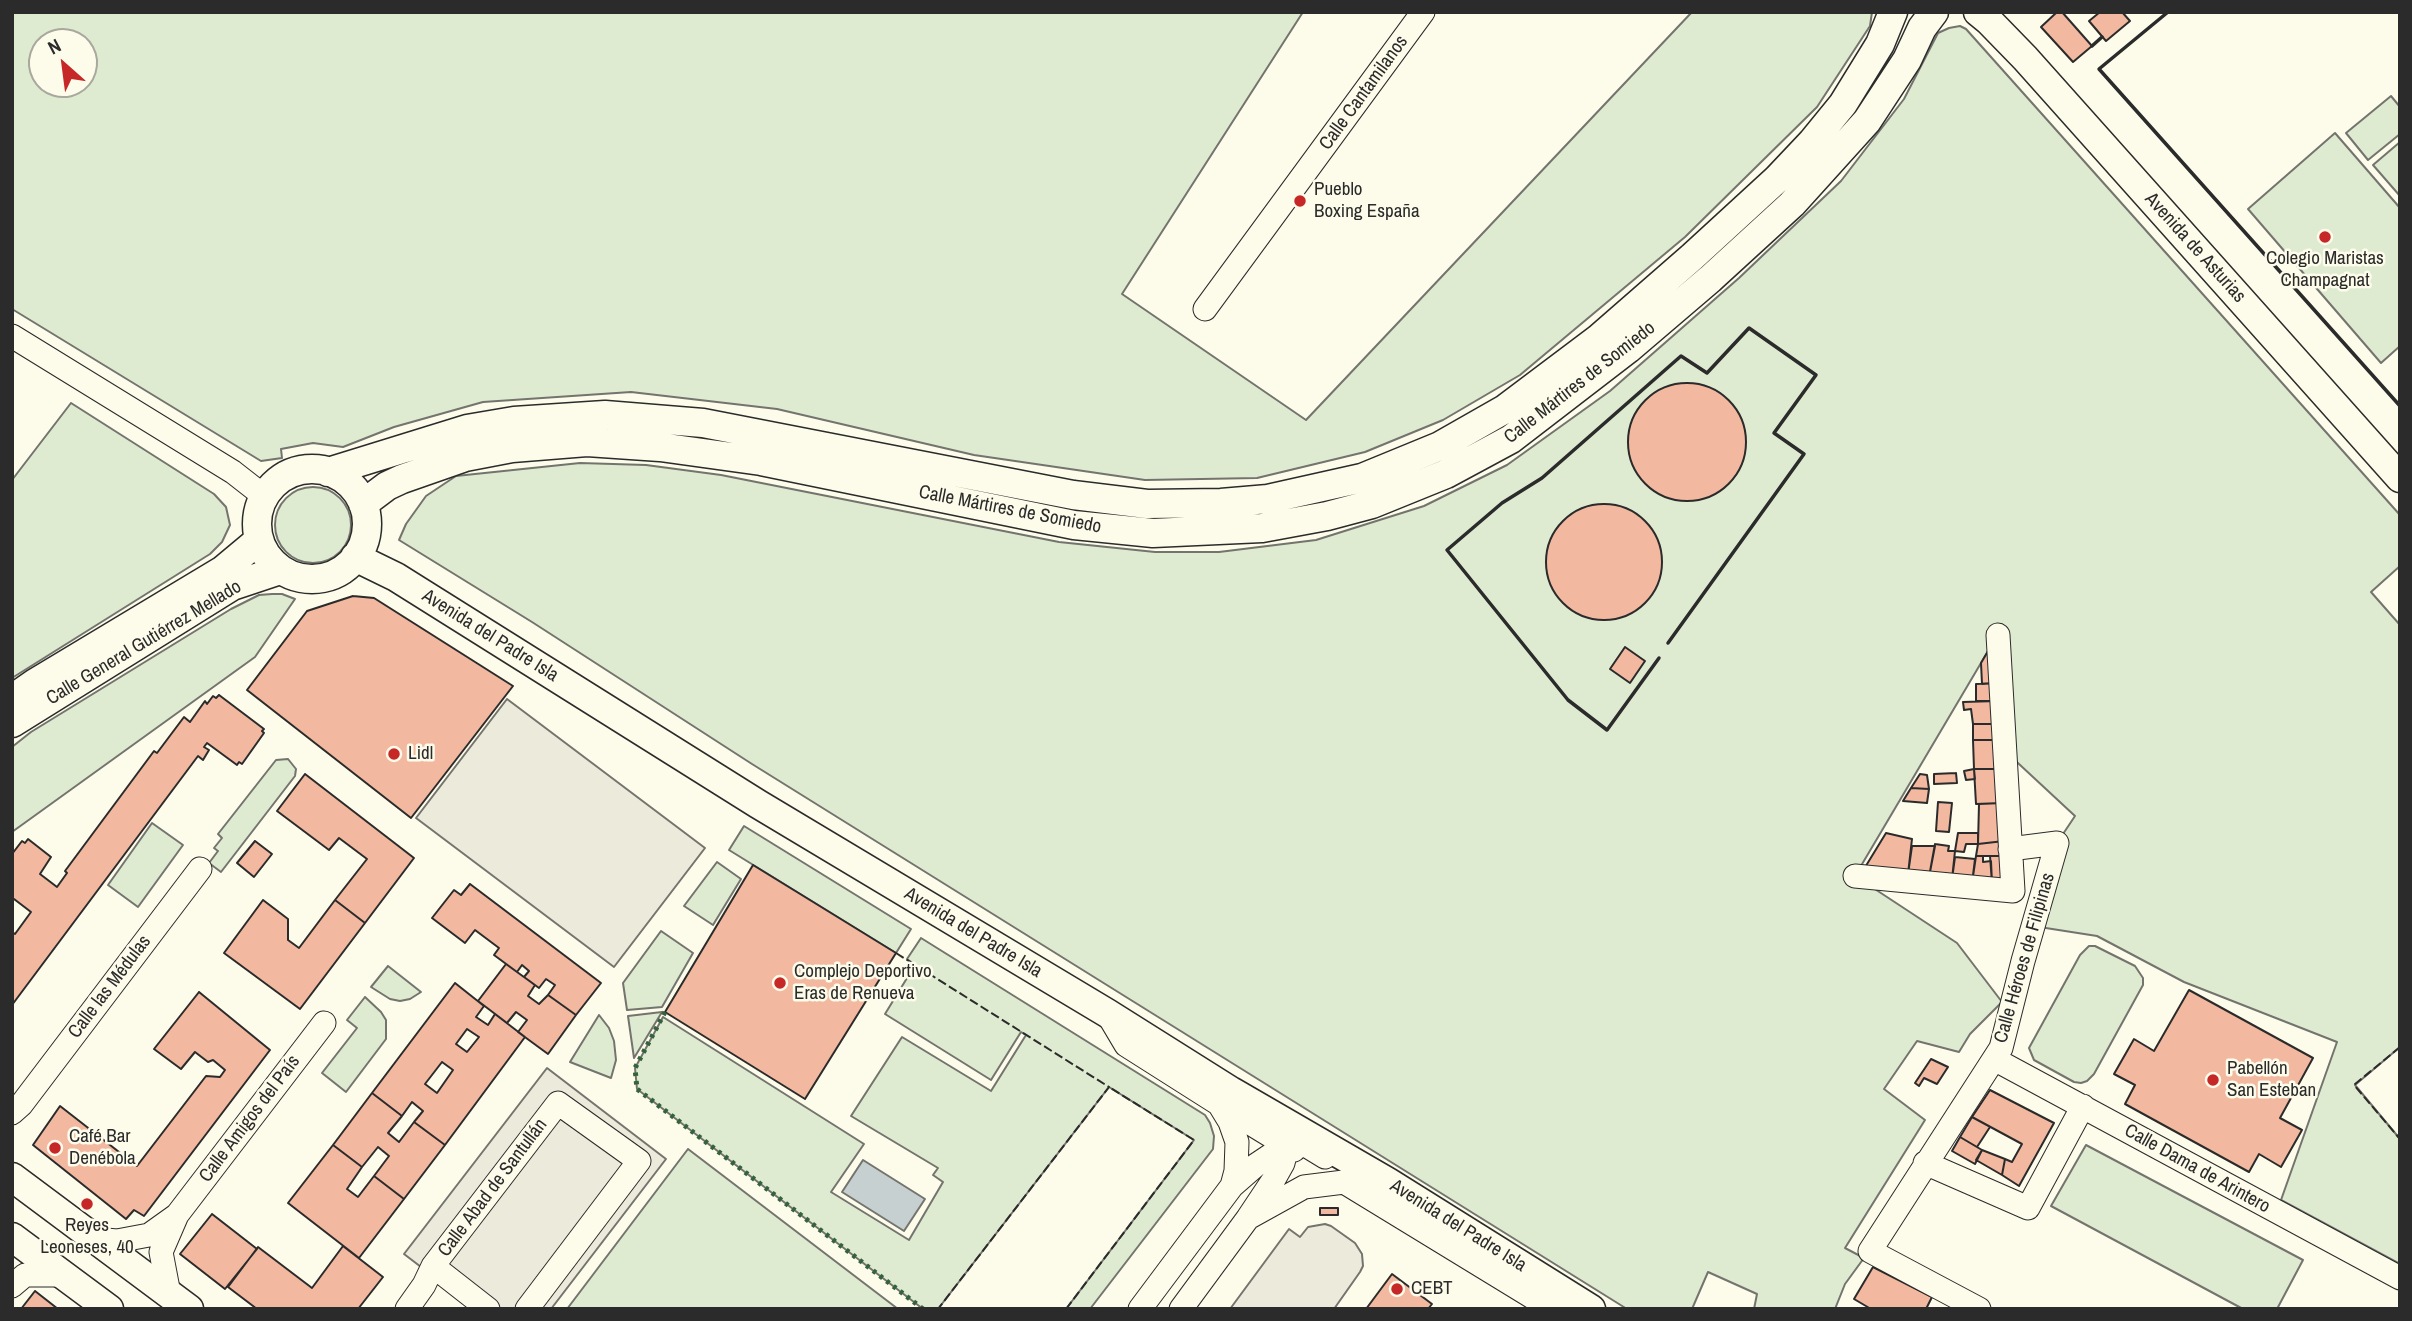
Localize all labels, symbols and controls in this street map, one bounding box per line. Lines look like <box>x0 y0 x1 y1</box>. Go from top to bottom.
north arrow <box>28 28 98 98</box>
street label: Calle Cantamilanos <box>1315 31 1413 155</box>
text: N <box>43 32 65 60</box>
place label: Pueblo Boxing España <box>1314 179 1420 223</box>
street label: Avenida de Asturias <box>2140 188 2250 308</box>
marker: Pueblo Boxing España <box>1292 193 1308 209</box>
marker: Colegio Maristas Champagnat <box>2317 229 2333 245</box>
place label: Colegio Maristas Champagnat <box>2266 248 2384 292</box>
street label: Calle Mártires de Somiedo <box>1500 317 1660 449</box>
street label: Calle Mártires de Somiedo <box>917 481 1103 539</box>
street label: Calle General Gutiérrez Mellado <box>42 576 246 710</box>
street label: Avenida del Padre Isla <box>418 585 562 687</box>
place label: Lidl <box>408 743 433 765</box>
marker: Lidl <box>386 746 402 762</box>
street label: Calle Héroes de Filipinas <box>1990 870 2060 1046</box>
street label: Avenida del Padre Isla <box>900 883 1046 983</box>
street label: Calle las Médulas <box>64 931 156 1043</box>
place label: Complejo Deportivo Eras de Renueva <box>794 961 932 1005</box>
marker: Complejo Deportivo Eras de Renueva <box>772 975 788 991</box>
street label: Calle Amigos del País <box>195 1051 305 1187</box>
place label: Pabellón San Esteban <box>2227 1058 2316 1102</box>
marker: Pabellón San Esteban <box>2205 1072 2221 1088</box>
street label: Calle Abad de Santullán <box>434 1114 552 1262</box>
street label: Calle Dama de Arintero <box>2120 1120 2274 1218</box>
place label: Café Bar Denébola <box>69 1126 136 1170</box>
marker: Café Bar Denébola <box>47 1140 63 1156</box>
street label: Avenida del Padre Isla <box>1386 1175 1530 1277</box>
marker: Reyes Leoneses, 40 <box>79 1196 95 1212</box>
place label: Reyes Leoneses, 40 <box>40 1215 134 1259</box>
place label: CEBT <box>1411 1278 1453 1300</box>
marker: CEBT <box>1389 1281 1405 1297</box>

